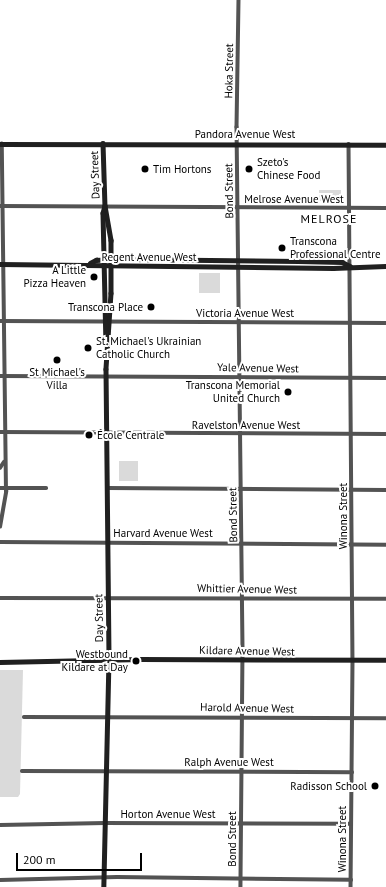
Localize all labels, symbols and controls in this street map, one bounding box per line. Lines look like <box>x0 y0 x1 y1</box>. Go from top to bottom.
street label: Hoka Street <box>222 43 236 99</box>
street label: Pandora Avenue West <box>194 127 296 141</box>
street label: Day Street <box>88 150 102 200</box>
place label: Szeto's Chinese Food <box>257 156 320 182</box>
place label: Tim Hortons <box>153 162 211 176</box>
street label: Bond Street <box>222 163 236 219</box>
marker: Tim Hortons <box>140 164 150 174</box>
marker: Szeto's Chinese Food <box>244 164 254 174</box>
street label: Melrose Avenue West <box>244 192 344 206</box>
district label: MELROSE <box>301 212 357 226</box>
place label: Transcona Professional Centre <box>290 235 381 261</box>
marker: Transcona Professional Centre <box>277 243 287 253</box>
street label: Regent Avenue West <box>101 250 197 264</box>
place label: A Little Pizza Heaven <box>23 264 86 290</box>
marker: A Little Pizza Heaven <box>89 272 99 282</box>
place label: Transcona Place <box>68 300 143 314</box>
marker: Transcona Place <box>146 302 156 312</box>
street label: Victoria Avenue West <box>196 306 294 320</box>
place label: St. Michael's Ukrainian Catholic Church <box>96 335 202 361</box>
marker: St. Michael's Ukrainian Catholic Church <box>83 343 93 353</box>
marker: St Michael's Villa <box>52 355 62 365</box>
street label: Yale Avenue West <box>217 361 299 375</box>
place label: St Michael's Villa <box>29 366 85 392</box>
place label: Transcona Memorial United Church <box>186 379 280 405</box>
marker: Transcona Memorial United Church <box>283 387 293 397</box>
street label: Ravelston Avenue West <box>192 418 300 432</box>
place label: École Centrale <box>97 428 164 442</box>
marker: École Centrale <box>84 430 94 440</box>
street label: Winona Street <box>336 483 350 549</box>
street label: Bond Street <box>226 487 240 543</box>
street label: Harvard Avenue West <box>113 526 213 540</box>
street label: Whittier Avenue West <box>197 582 297 596</box>
street label: Day Street <box>92 593 106 643</box>
street label: Kildare Avenue West <box>199 644 295 658</box>
place label: Westbound Kildare at Day <box>62 648 128 674</box>
marker: Westbound Kildare at Day <box>131 656 141 666</box>
street label: Harold Avenue West <box>200 701 294 715</box>
street label: Ralph Avenue West <box>184 755 274 769</box>
place label: Radisson School <box>290 779 367 793</box>
marker: Radisson School <box>370 781 380 791</box>
street label: Winona Street <box>335 806 349 872</box>
street label: Horton Avenue West <box>120 807 216 821</box>
street label: Bond Street <box>225 811 239 867</box>
scale bar <box>18 845 144 871</box>
text: 200 m <box>23 852 56 867</box>

